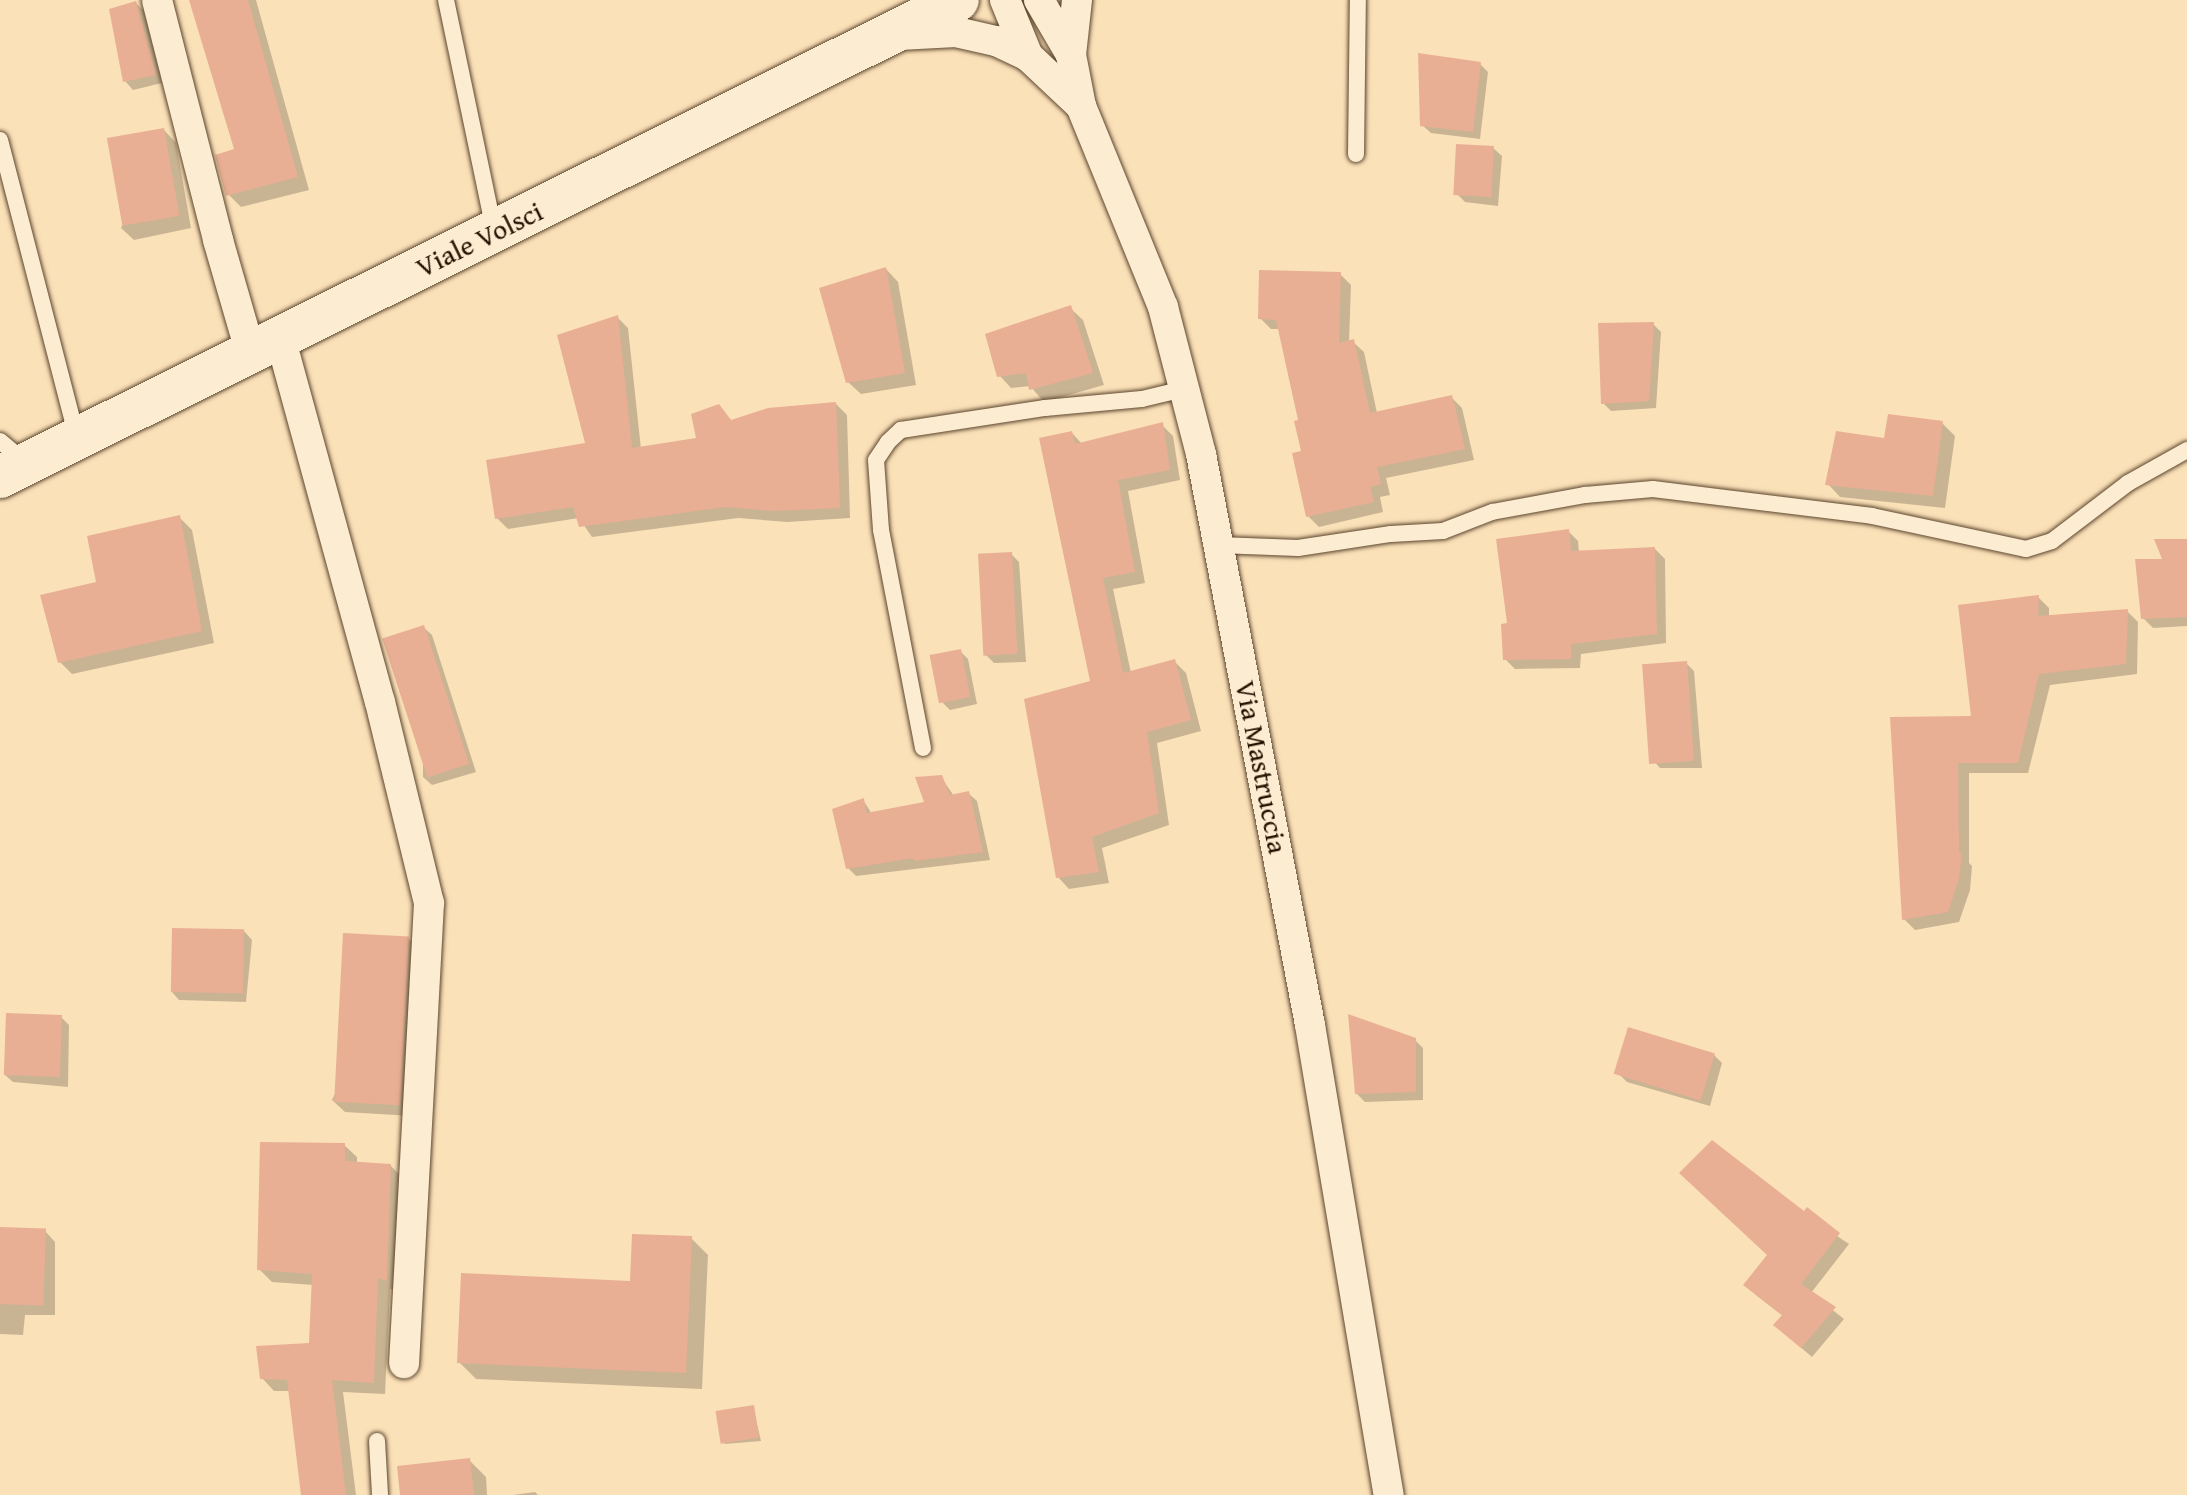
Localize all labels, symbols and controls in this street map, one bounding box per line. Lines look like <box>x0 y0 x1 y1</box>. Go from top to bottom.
street label: Viale Volsci <box>410 194 548 284</box>
street label: Via Mastruccia <box>1229 678 1295 856</box>

